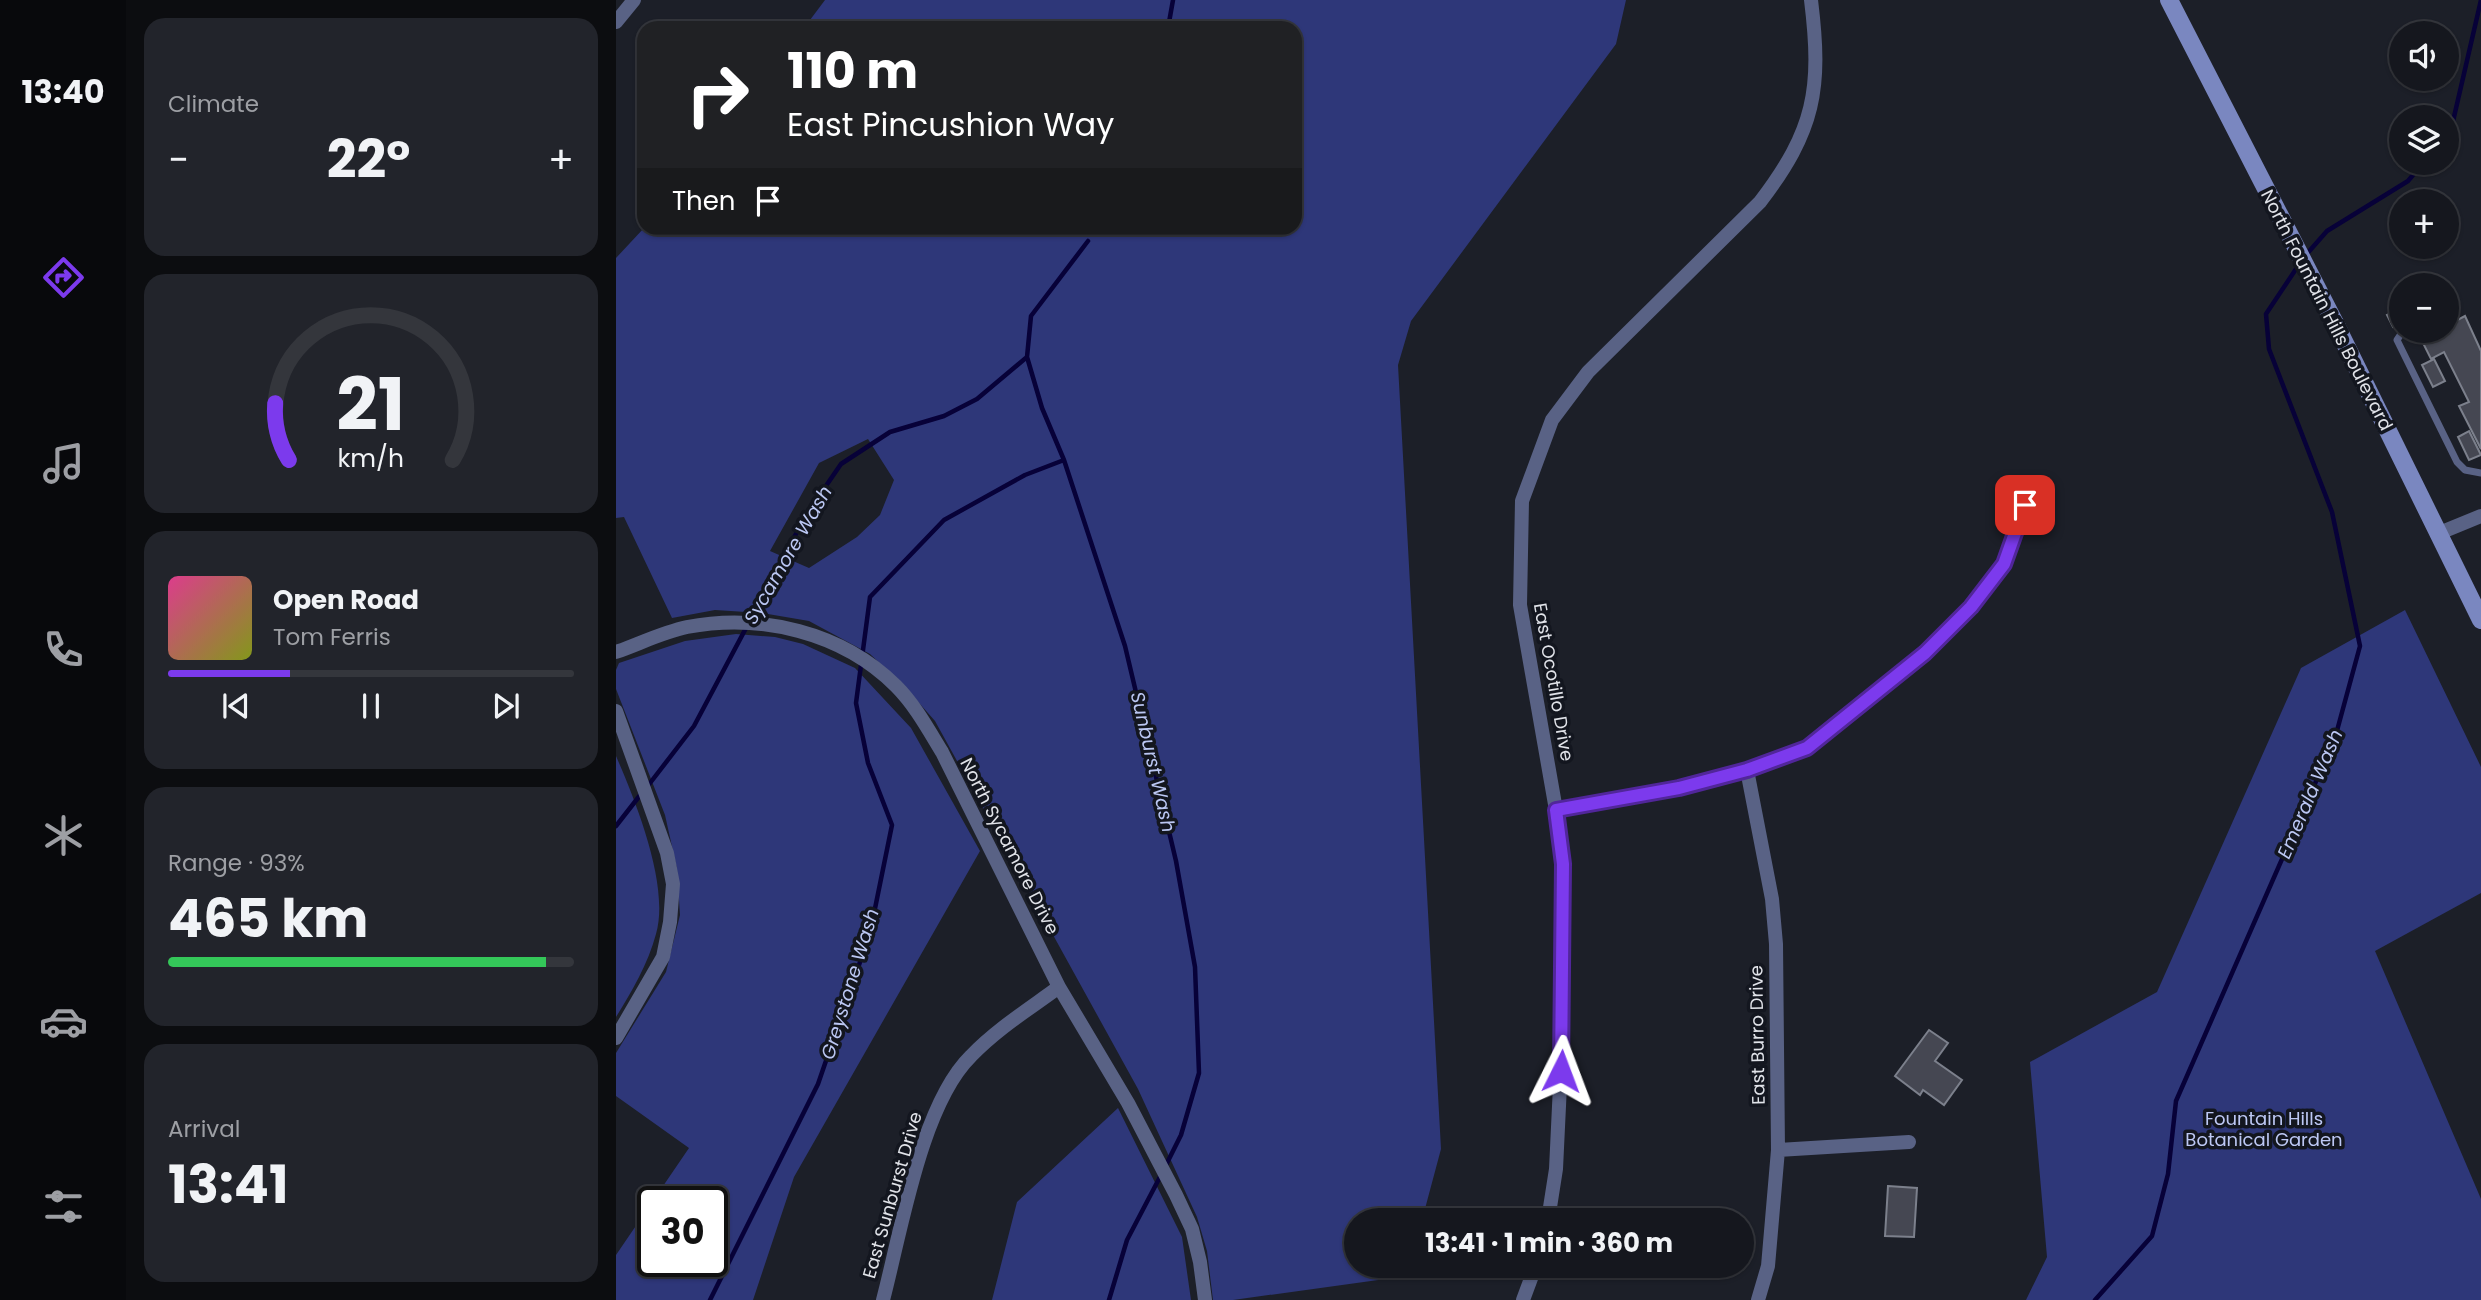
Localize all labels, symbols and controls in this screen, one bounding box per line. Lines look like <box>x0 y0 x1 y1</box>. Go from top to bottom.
map controls <box>2389 21 2459 343</box>
button: sound <box>2389 21 2459 91</box>
text: 110 m <box>787 37 918 105</box>
icon: right <box>672 49 763 140</box>
text: 13:40 <box>21 69 105 114</box>
text: Climate <box>168 88 259 120</box>
text: East Pincushion Way <box>787 102 1114 147</box>
button: layers <box>2389 105 2459 175</box>
text: 22° <box>327 123 410 196</box>
text: − <box>168 133 189 186</box>
text: + <box>548 133 574 186</box>
icon: arrive <box>749 182 787 220</box>
text: Then <box>672 183 735 219</box>
street label: North Fountain Hills Boulevard <box>2255 185 2399 435</box>
button: + <box>2389 189 2459 259</box>
icon: directions <box>39 253 88 302</box>
button: − <box>2389 273 2459 343</box>
text: 21 <box>337 354 405 455</box>
icon: music <box>39 439 88 488</box>
text: km/h <box>338 440 404 475</box>
pin <box>1995 475 2055 535</box>
water label: Sycamore Wash <box>737 481 839 629</box>
icon: arrive <box>2006 486 2044 524</box>
text: Open Road <box>273 582 419 618</box>
street label: East Ocotillo Drive <box>1528 601 1580 763</box>
text: Tom Ferris <box>273 621 391 653</box>
icon: phone <box>39 625 88 674</box>
icon: previous <box>217 687 255 725</box>
icon: pause <box>352 687 390 725</box>
icon: next <box>487 687 525 725</box>
water label: Sunburst Wash <box>1124 689 1182 835</box>
water label: Emerald Wash <box>2271 725 2349 863</box>
street label: North Sycamore Drive <box>954 753 1066 939</box>
icon: climate <box>39 811 88 860</box>
text: Range · 93% <box>168 847 305 879</box>
text: 465 km <box>168 882 368 955</box>
water label: Greystone Wash <box>814 905 886 1063</box>
street label: East Burro Drive <box>1743 965 1771 1105</box>
icon: car <box>39 997 88 1046</box>
position arrow <box>1524 1034 1598 1108</box>
park label: Fountain Hills Botanical Garden <box>2185 1106 2343 1152</box>
street label: East Sunburst Drive <box>856 1109 928 1281</box>
text: Arrival <box>168 1113 240 1145</box>
text: 13:41 <box>168 1148 289 1221</box>
icon: filters <box>39 1182 88 1231</box>
speed limit sign: 30 <box>637 1186 728 1277</box>
text: 13:41 · 1 min · 360 m <box>1425 1225 1673 1261</box>

